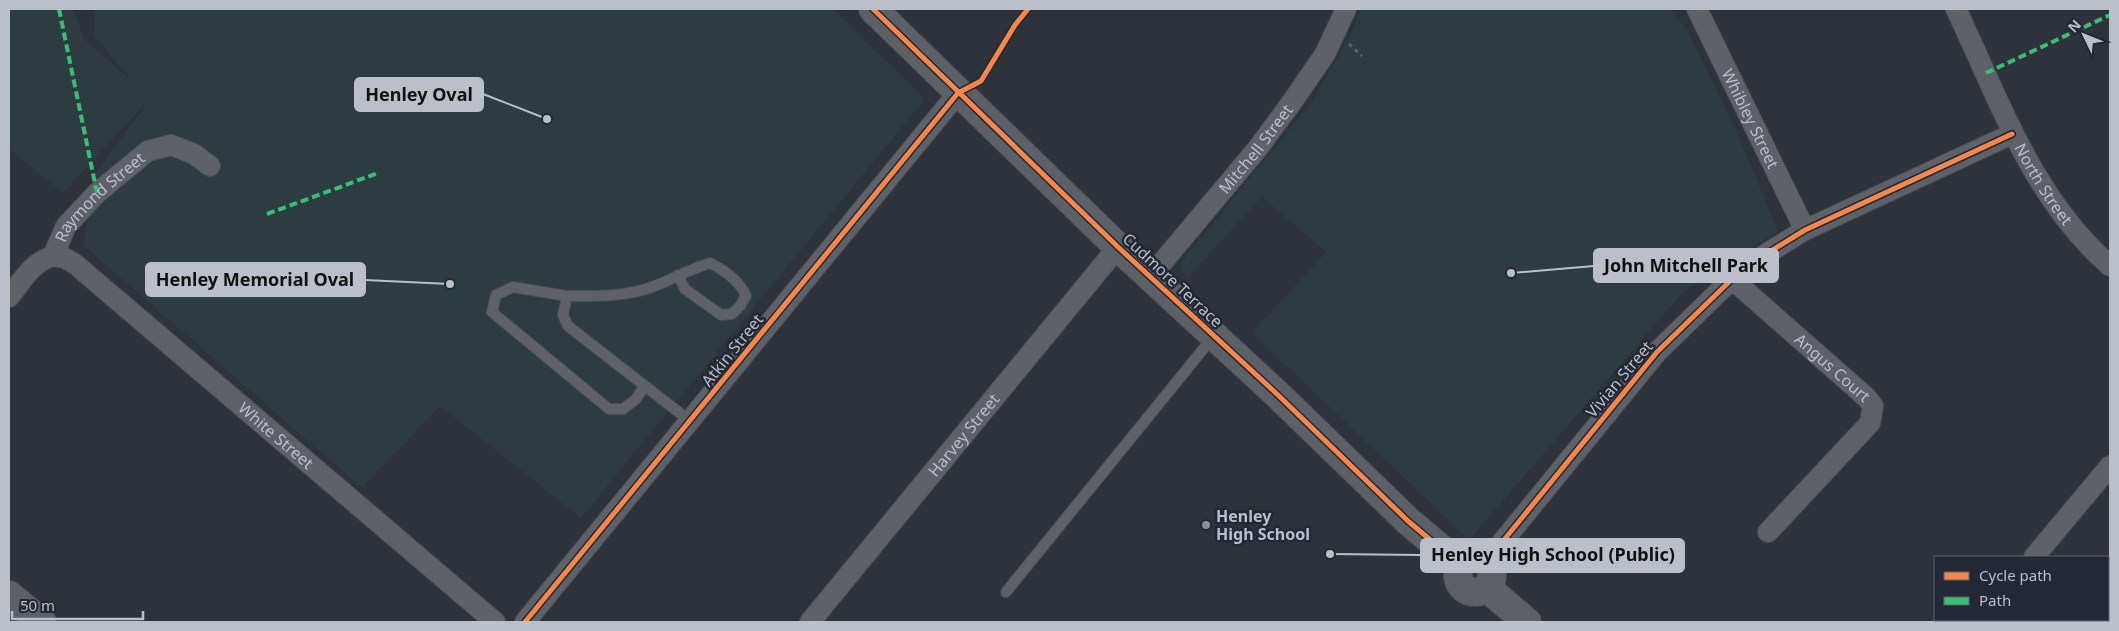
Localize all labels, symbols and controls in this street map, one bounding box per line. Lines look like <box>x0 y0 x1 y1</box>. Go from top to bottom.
north arrow <box>2059 10 2109 60</box>
text: N <box>2063 15 2085 36</box>
street label: Whibley Street <box>1717 65 1784 172</box>
callout: Henley Oval <box>355 78 483 111</box>
text: Henley Oval <box>365 82 473 106</box>
street label: Mitchell Street <box>1213 100 1298 198</box>
street label: North Street <box>2009 139 2078 230</box>
street label: Raymond Street <box>49 147 150 245</box>
street label: Cudmore Terrace <box>1118 228 1228 332</box>
callout: John Mitchell Park <box>1594 249 1778 282</box>
text: John Mitchell Park <box>1602 253 1769 277</box>
callout: Henley Memorial Oval <box>146 263 365 296</box>
text: Henley Memorial Oval <box>156 267 354 291</box>
street label: Atkin Street <box>696 309 768 391</box>
street label: Angus Court <box>1790 328 1875 407</box>
street label: Vivian Street <box>1580 336 1658 422</box>
street label: Harvey Street <box>923 389 1004 481</box>
street label: White Street <box>234 397 319 474</box>
place label: Henley High School <box>1216 505 1310 545</box>
marker: Henley High School <box>1200 519 1212 531</box>
callout: Henley High School (Public) <box>1421 539 1684 572</box>
text: Henley High School (Public) <box>1431 542 1675 566</box>
legend <box>1934 556 2109 621</box>
text: Cycle path <box>1979 565 2052 585</box>
scale bar <box>12 588 144 620</box>
text: Path <box>1979 590 2011 610</box>
text: 50 m <box>20 595 55 615</box>

